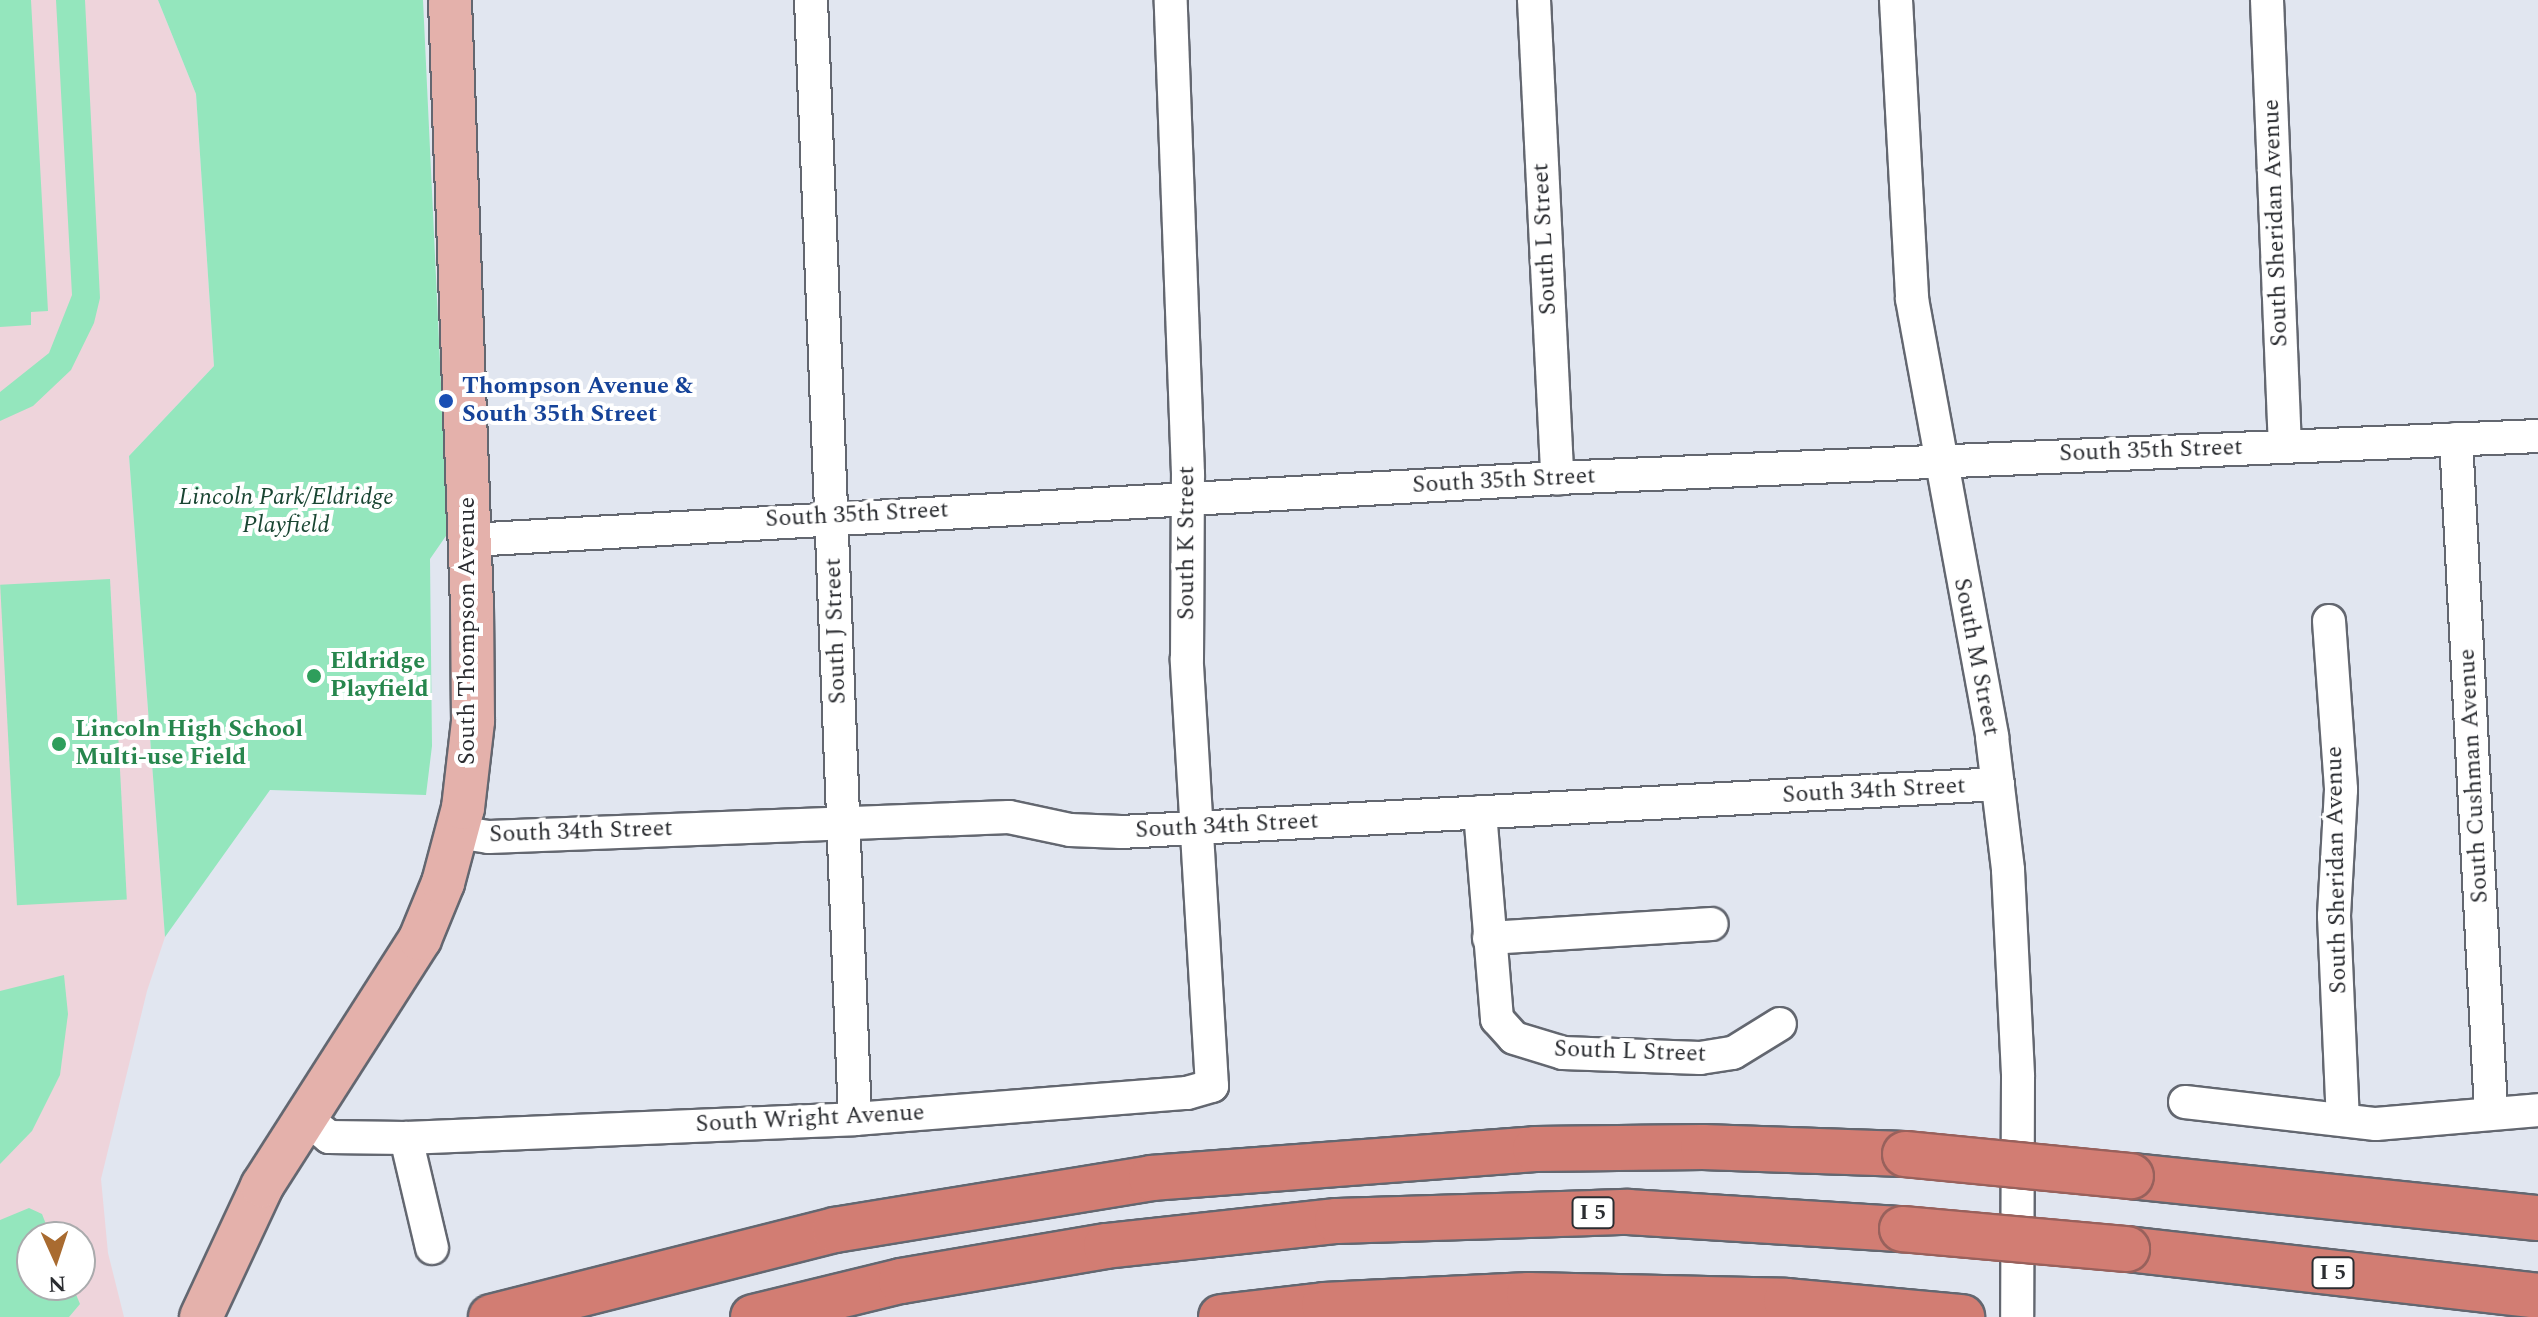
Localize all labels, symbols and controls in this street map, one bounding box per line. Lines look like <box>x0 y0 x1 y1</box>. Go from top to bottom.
street label: South Sheridan Avenue <box>2257 99 2295 347</box>
street label: South L Street <box>1527 162 1563 316</box>
place label: Thompson Avenue & South 35th Street <box>462 373 693 429</box>
marker: Thompson Avenue & South 35th Street <box>437 392 455 410</box>
street label: South 35th Street <box>2059 433 2243 469</box>
street label: South 35th Street <box>1412 462 1596 500</box>
street label: South K Street <box>1173 466 1201 620</box>
park label: Lincoln Park/Eldridge Playfield <box>178 484 394 540</box>
street label: South 35th Street <box>765 496 949 534</box>
street label: South Thompson Avenue <box>454 497 482 765</box>
street label: South J Street <box>819 557 853 705</box>
street label: South M Street <box>1947 576 2005 738</box>
place label: Eldridge Playfield <box>330 648 429 704</box>
street label: South Cushman Avenue <box>2453 648 2495 904</box>
marker: Eldridge Playfield <box>305 667 323 685</box>
place label: Lincoln High School Multi-use Field <box>75 716 303 772</box>
marker: Lincoln High School Multi-use Field <box>50 735 68 753</box>
street label: South Sheridan Avenue <box>2320 746 2354 994</box>
street label: South 34th Street <box>1782 772 1966 810</box>
street label: South 34th Street <box>1135 807 1319 845</box>
street label: South 34th Street <box>489 814 673 850</box>
street label: South L Street <box>1553 1035 1707 1069</box>
street label: South Wright Avenue <box>695 1099 925 1139</box>
road number: I 5 <box>1571 1195 1615 1231</box>
north arrow <box>16 1221 96 1301</box>
road number: I 5 <box>2311 1255 2355 1291</box>
text: N <box>47 1267 67 1300</box>

